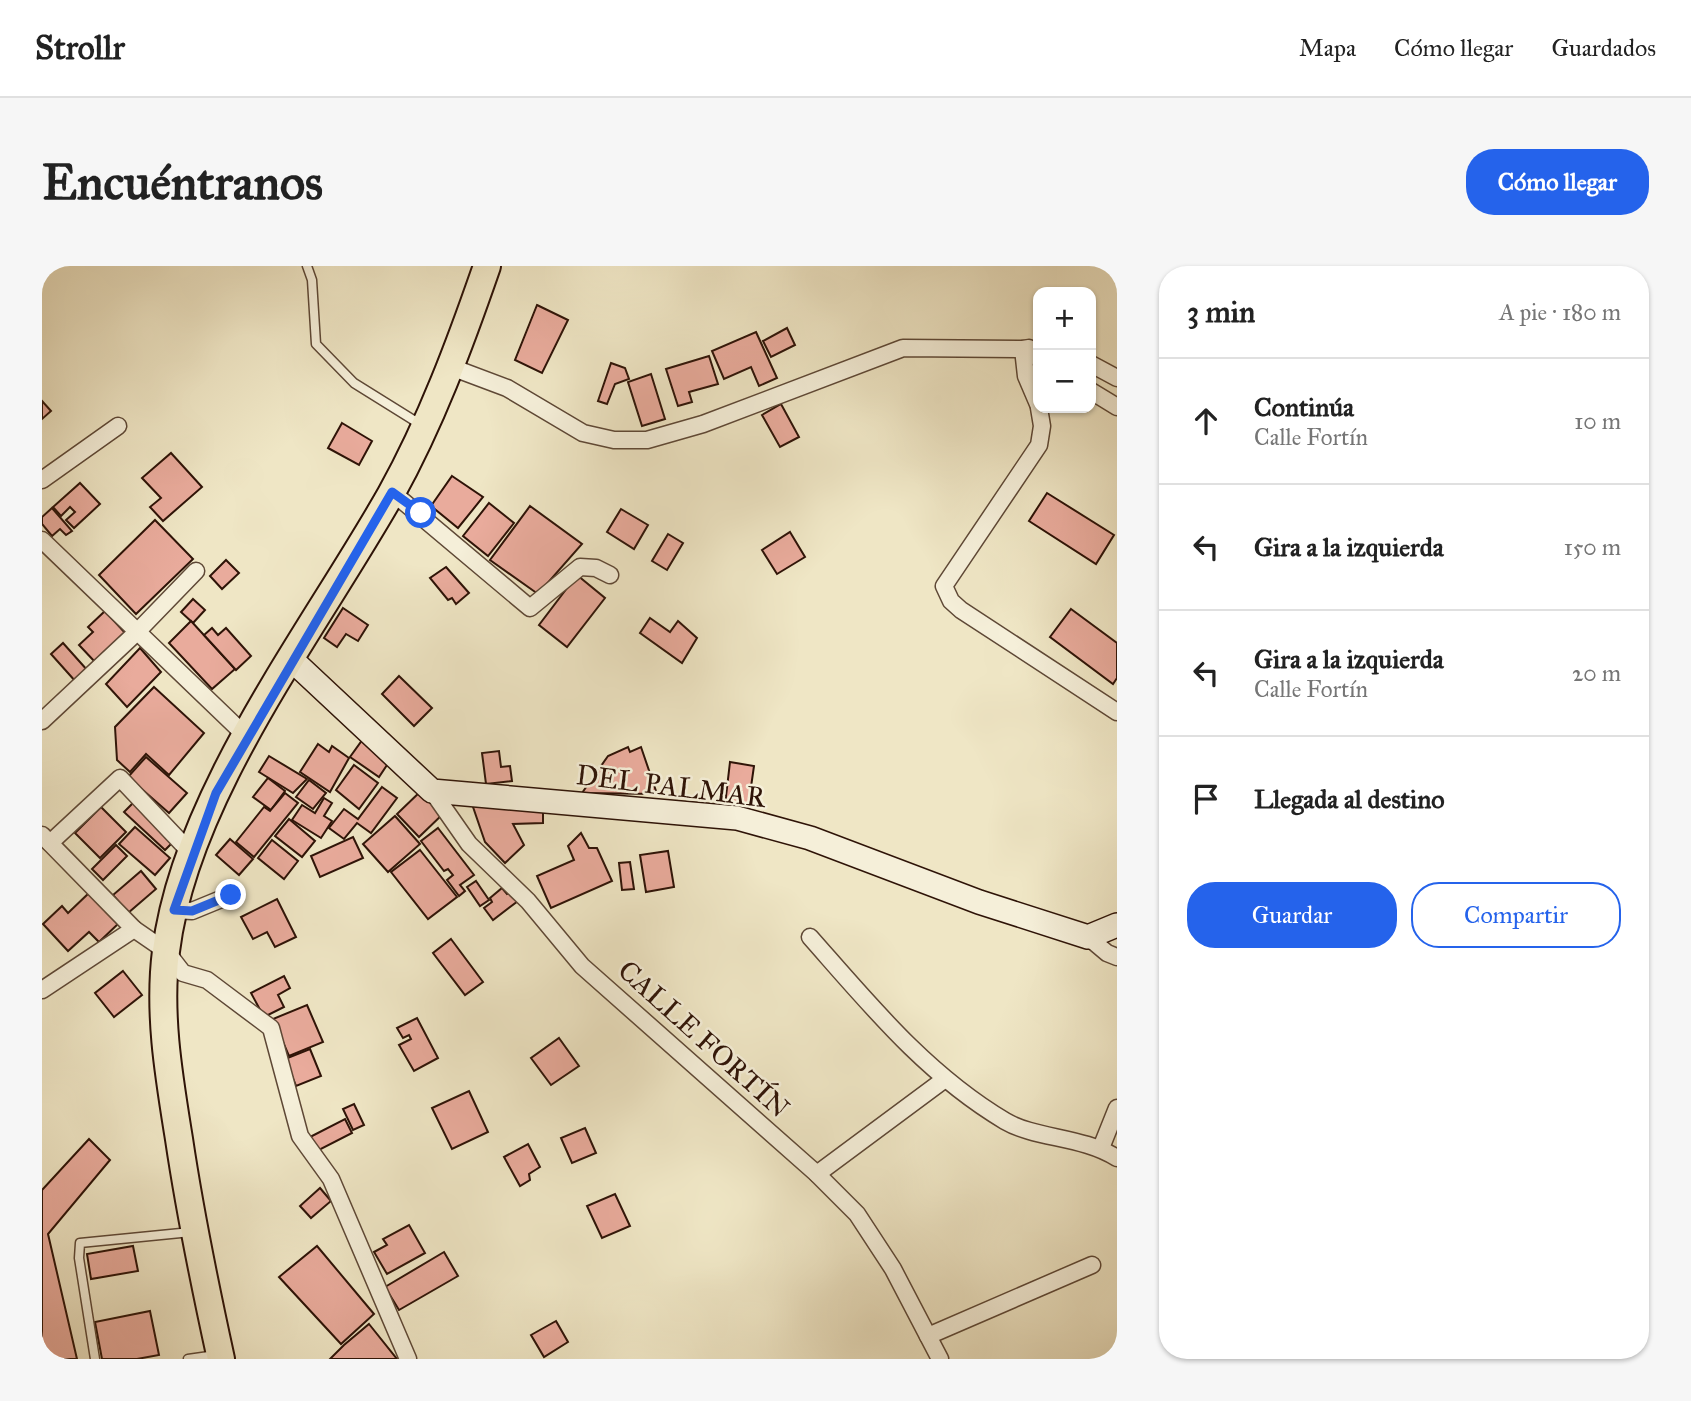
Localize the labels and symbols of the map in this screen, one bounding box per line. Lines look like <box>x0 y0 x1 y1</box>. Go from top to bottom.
route start <box>405 497 436 528</box>
street label: DEL PALMAR <box>574 757 769 815</box>
route end <box>215 879 246 910</box>
street label: CALLE FORTÍN <box>611 953 797 1125</box>

